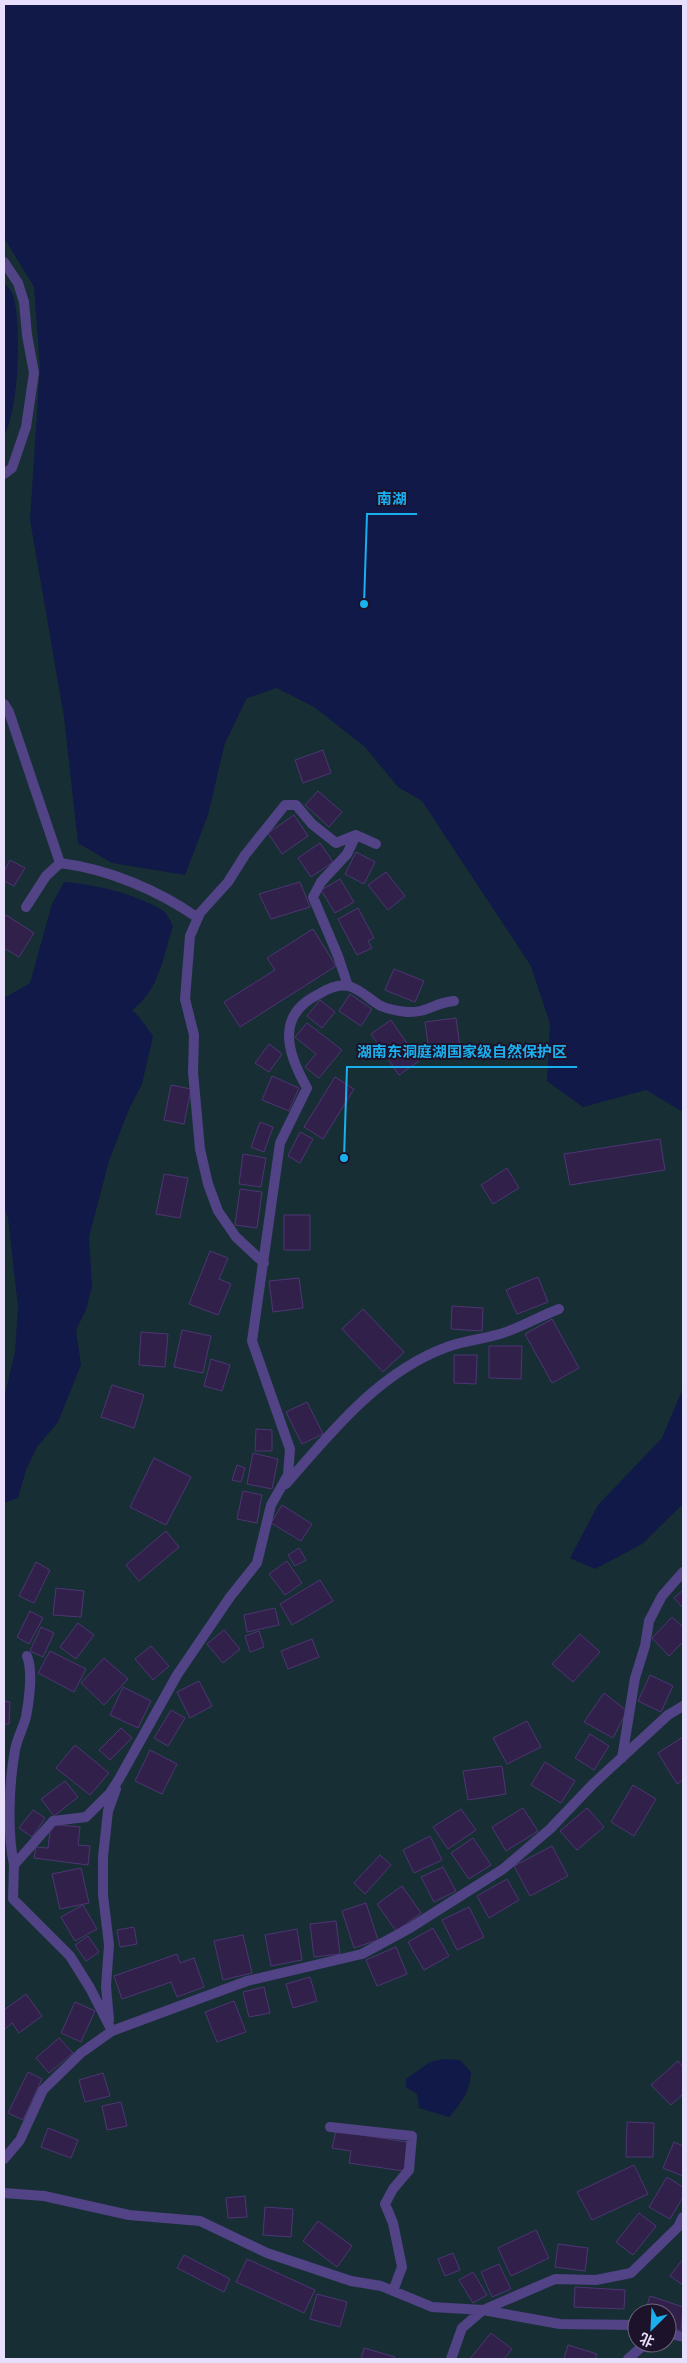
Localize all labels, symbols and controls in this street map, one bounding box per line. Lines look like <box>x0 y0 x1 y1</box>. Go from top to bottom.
callout: 南湖 <box>367 484 417 514</box>
text: 南湖 <box>377 489 407 507</box>
callout: 湖南东洞庭湖国家级自然保护区 <box>347 1037 577 1067</box>
text: 湖南东洞庭湖国家级自然保护区 <box>357 1042 567 1060</box>
north arrow <box>627 2303 677 2353</box>
text: 北 <box>637 2330 656 2351</box>

